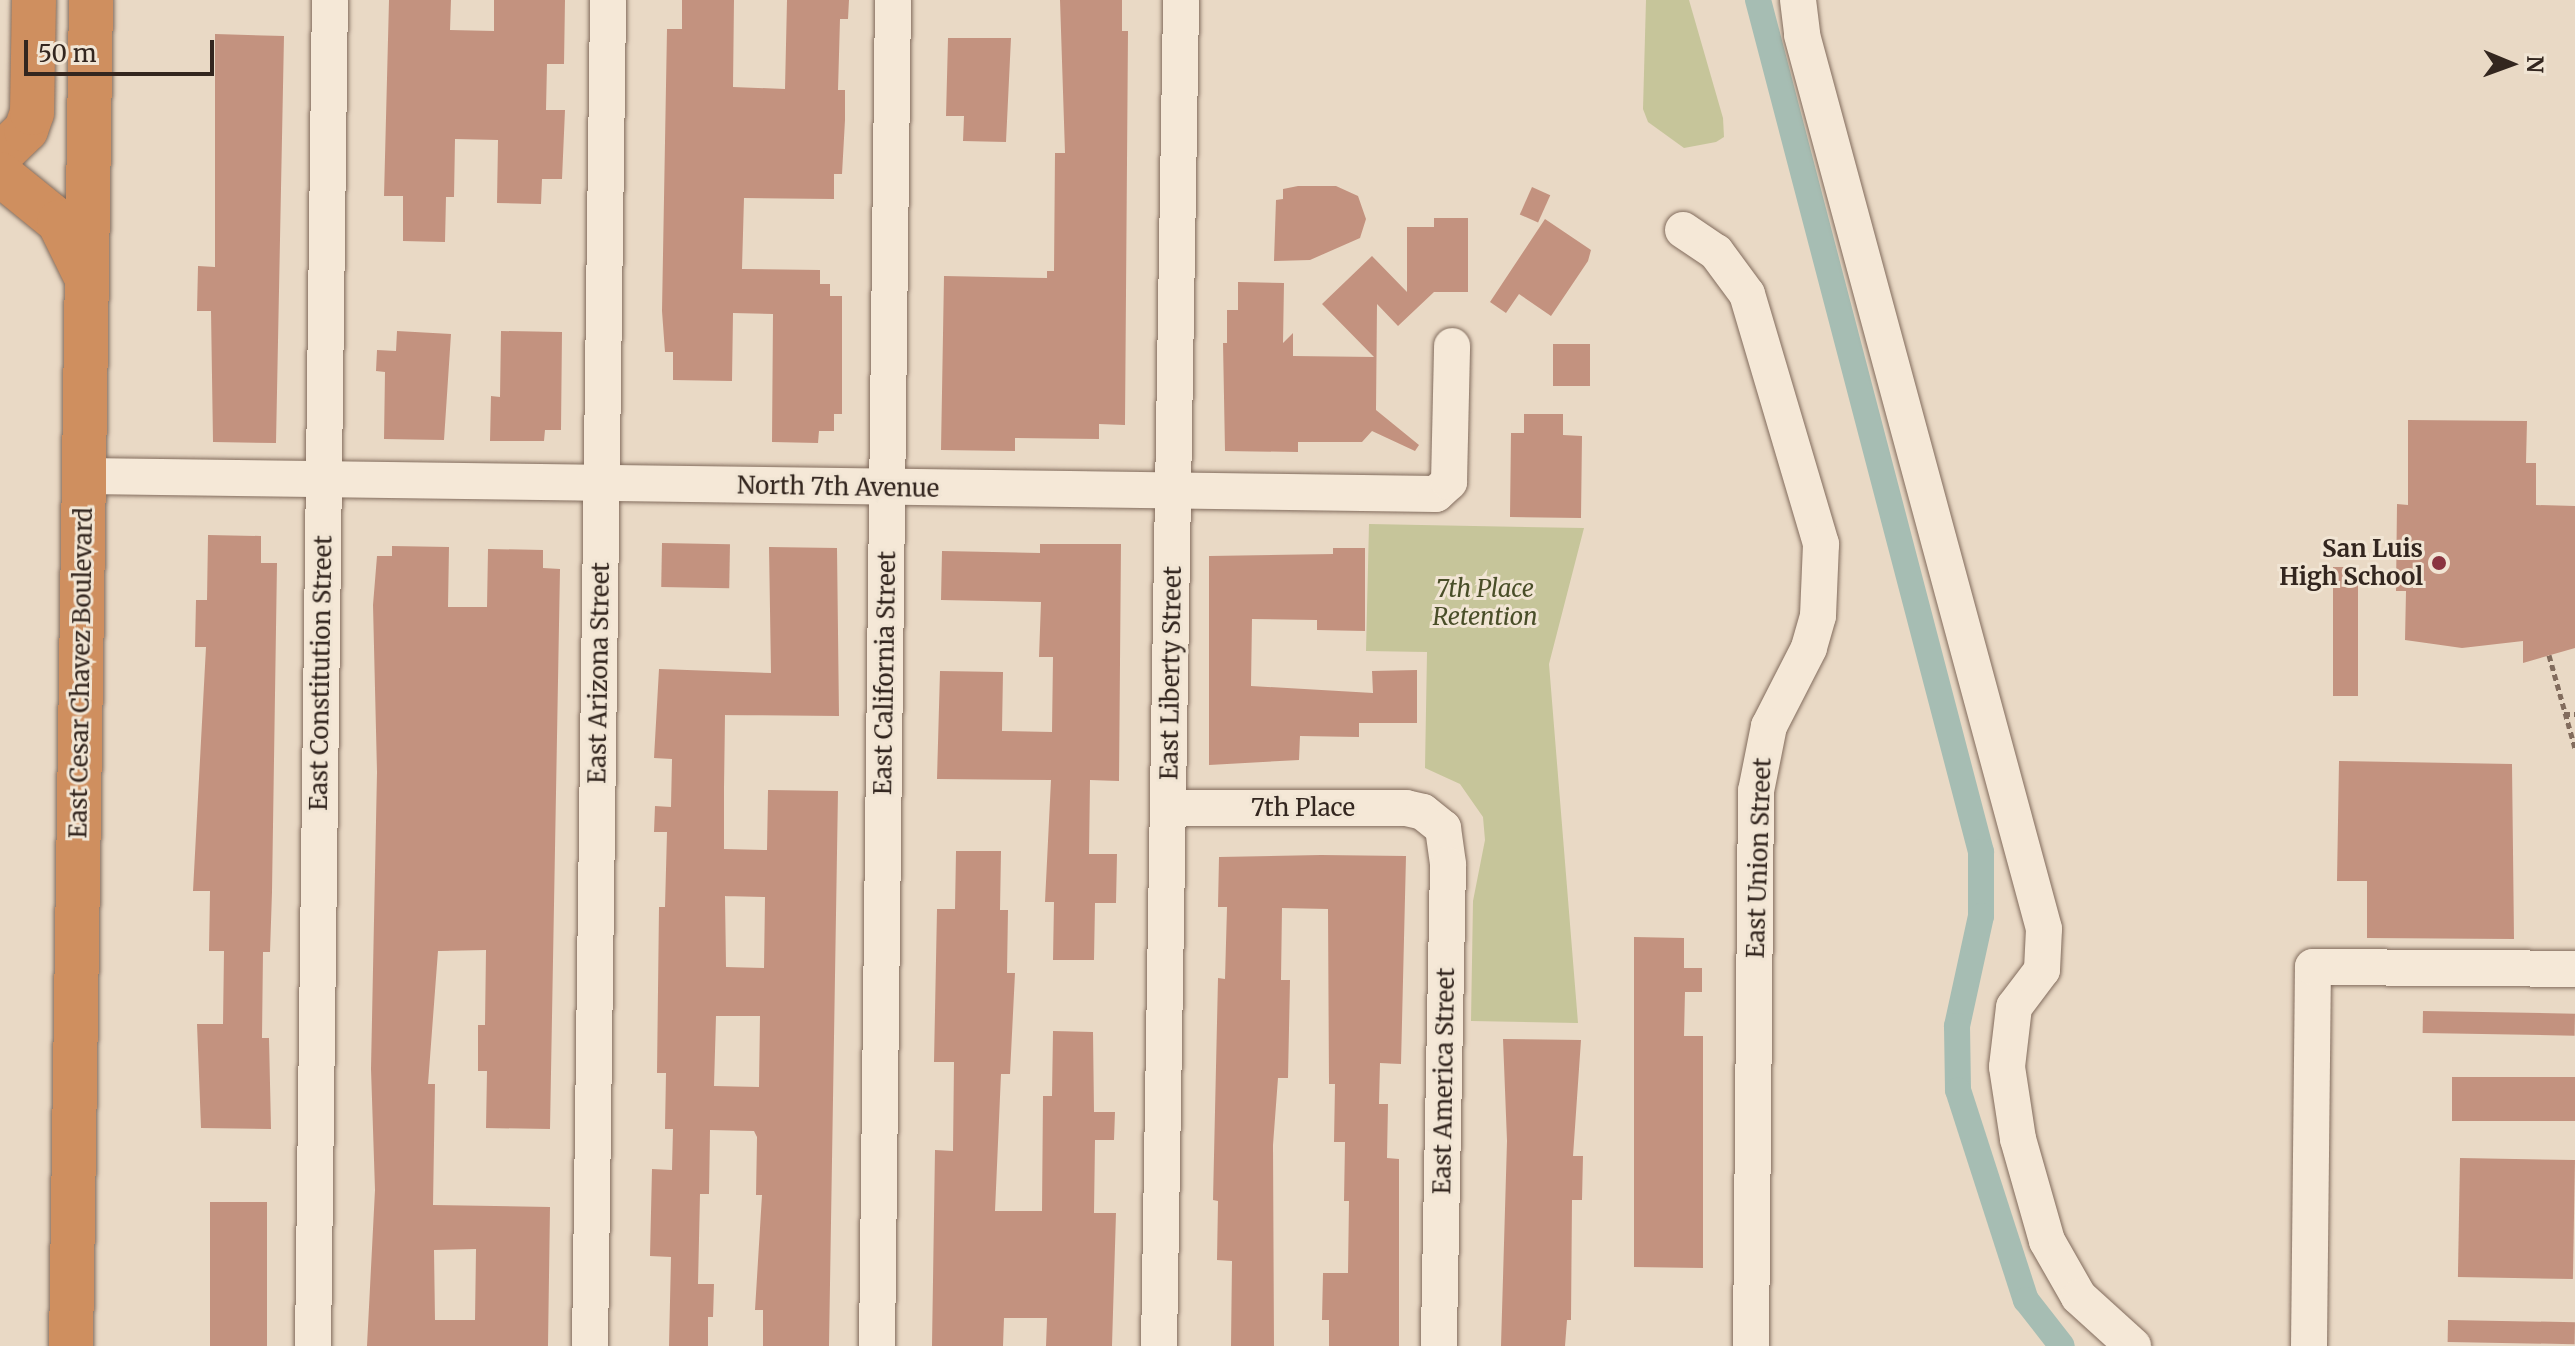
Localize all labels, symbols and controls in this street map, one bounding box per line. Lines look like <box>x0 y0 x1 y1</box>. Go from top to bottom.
scale bar <box>28 24 218 74</box>
north arrow <box>2471 24 2551 104</box>
text: 50 m <box>38 38 97 69</box>
text: N <box>2521 55 2549 73</box>
street label: North 7th Avenue <box>737 471 939 503</box>
street label: East Cesar Chavez Boulevard <box>64 507 98 839</box>
street label: East Constitution Street <box>304 535 338 811</box>
place label: San Luis High School <box>2279 535 2423 591</box>
street label: East California Street <box>868 551 902 795</box>
marker: San Luis High School <box>2430 554 2448 572</box>
street label: East Arizona Street <box>583 562 615 784</box>
street label: East Liberty Street <box>1155 566 1187 780</box>
park label: 7th Place Retention <box>1433 575 1537 631</box>
street label: East Union Street <box>1741 757 1777 959</box>
street label: 7th Place <box>1251 794 1355 822</box>
street label: East America Street <box>1428 967 1460 1195</box>

